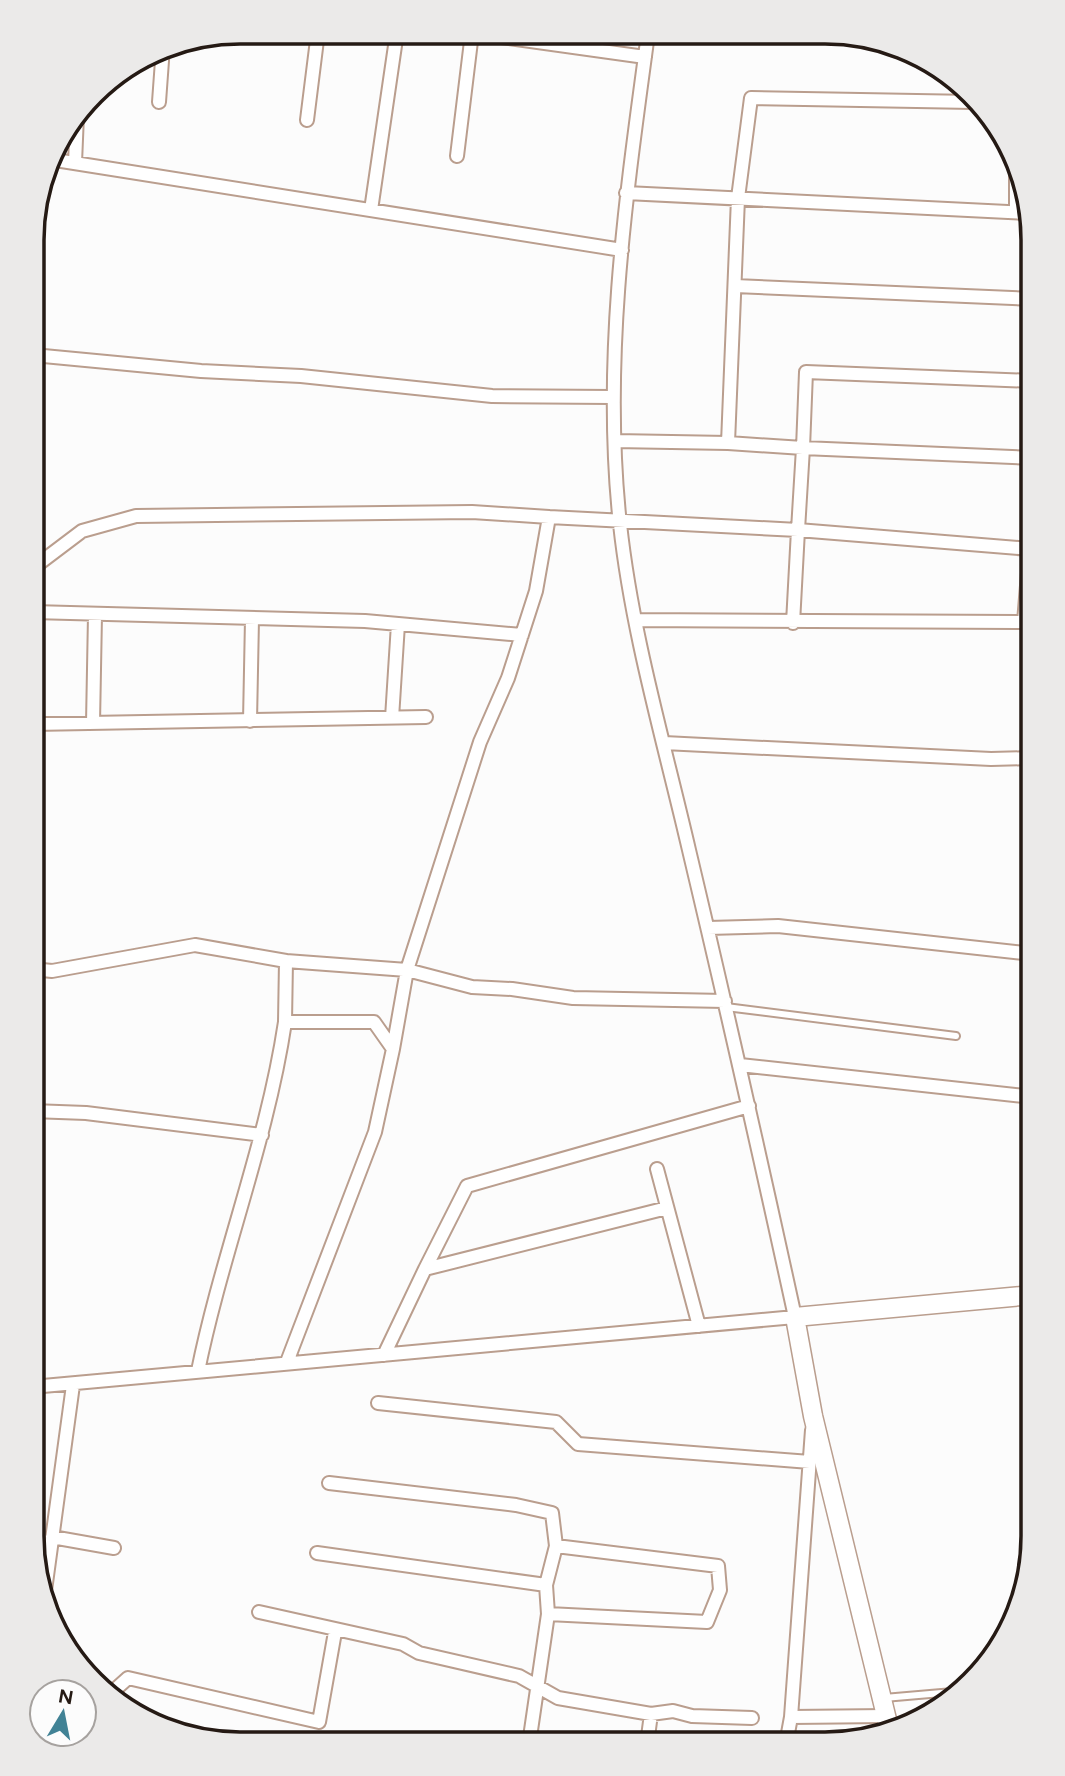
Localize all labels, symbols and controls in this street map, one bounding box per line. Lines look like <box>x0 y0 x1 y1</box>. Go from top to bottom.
north arrow <box>28 1678 98 1748</box>
text: N <box>57 1684 75 1709</box>

